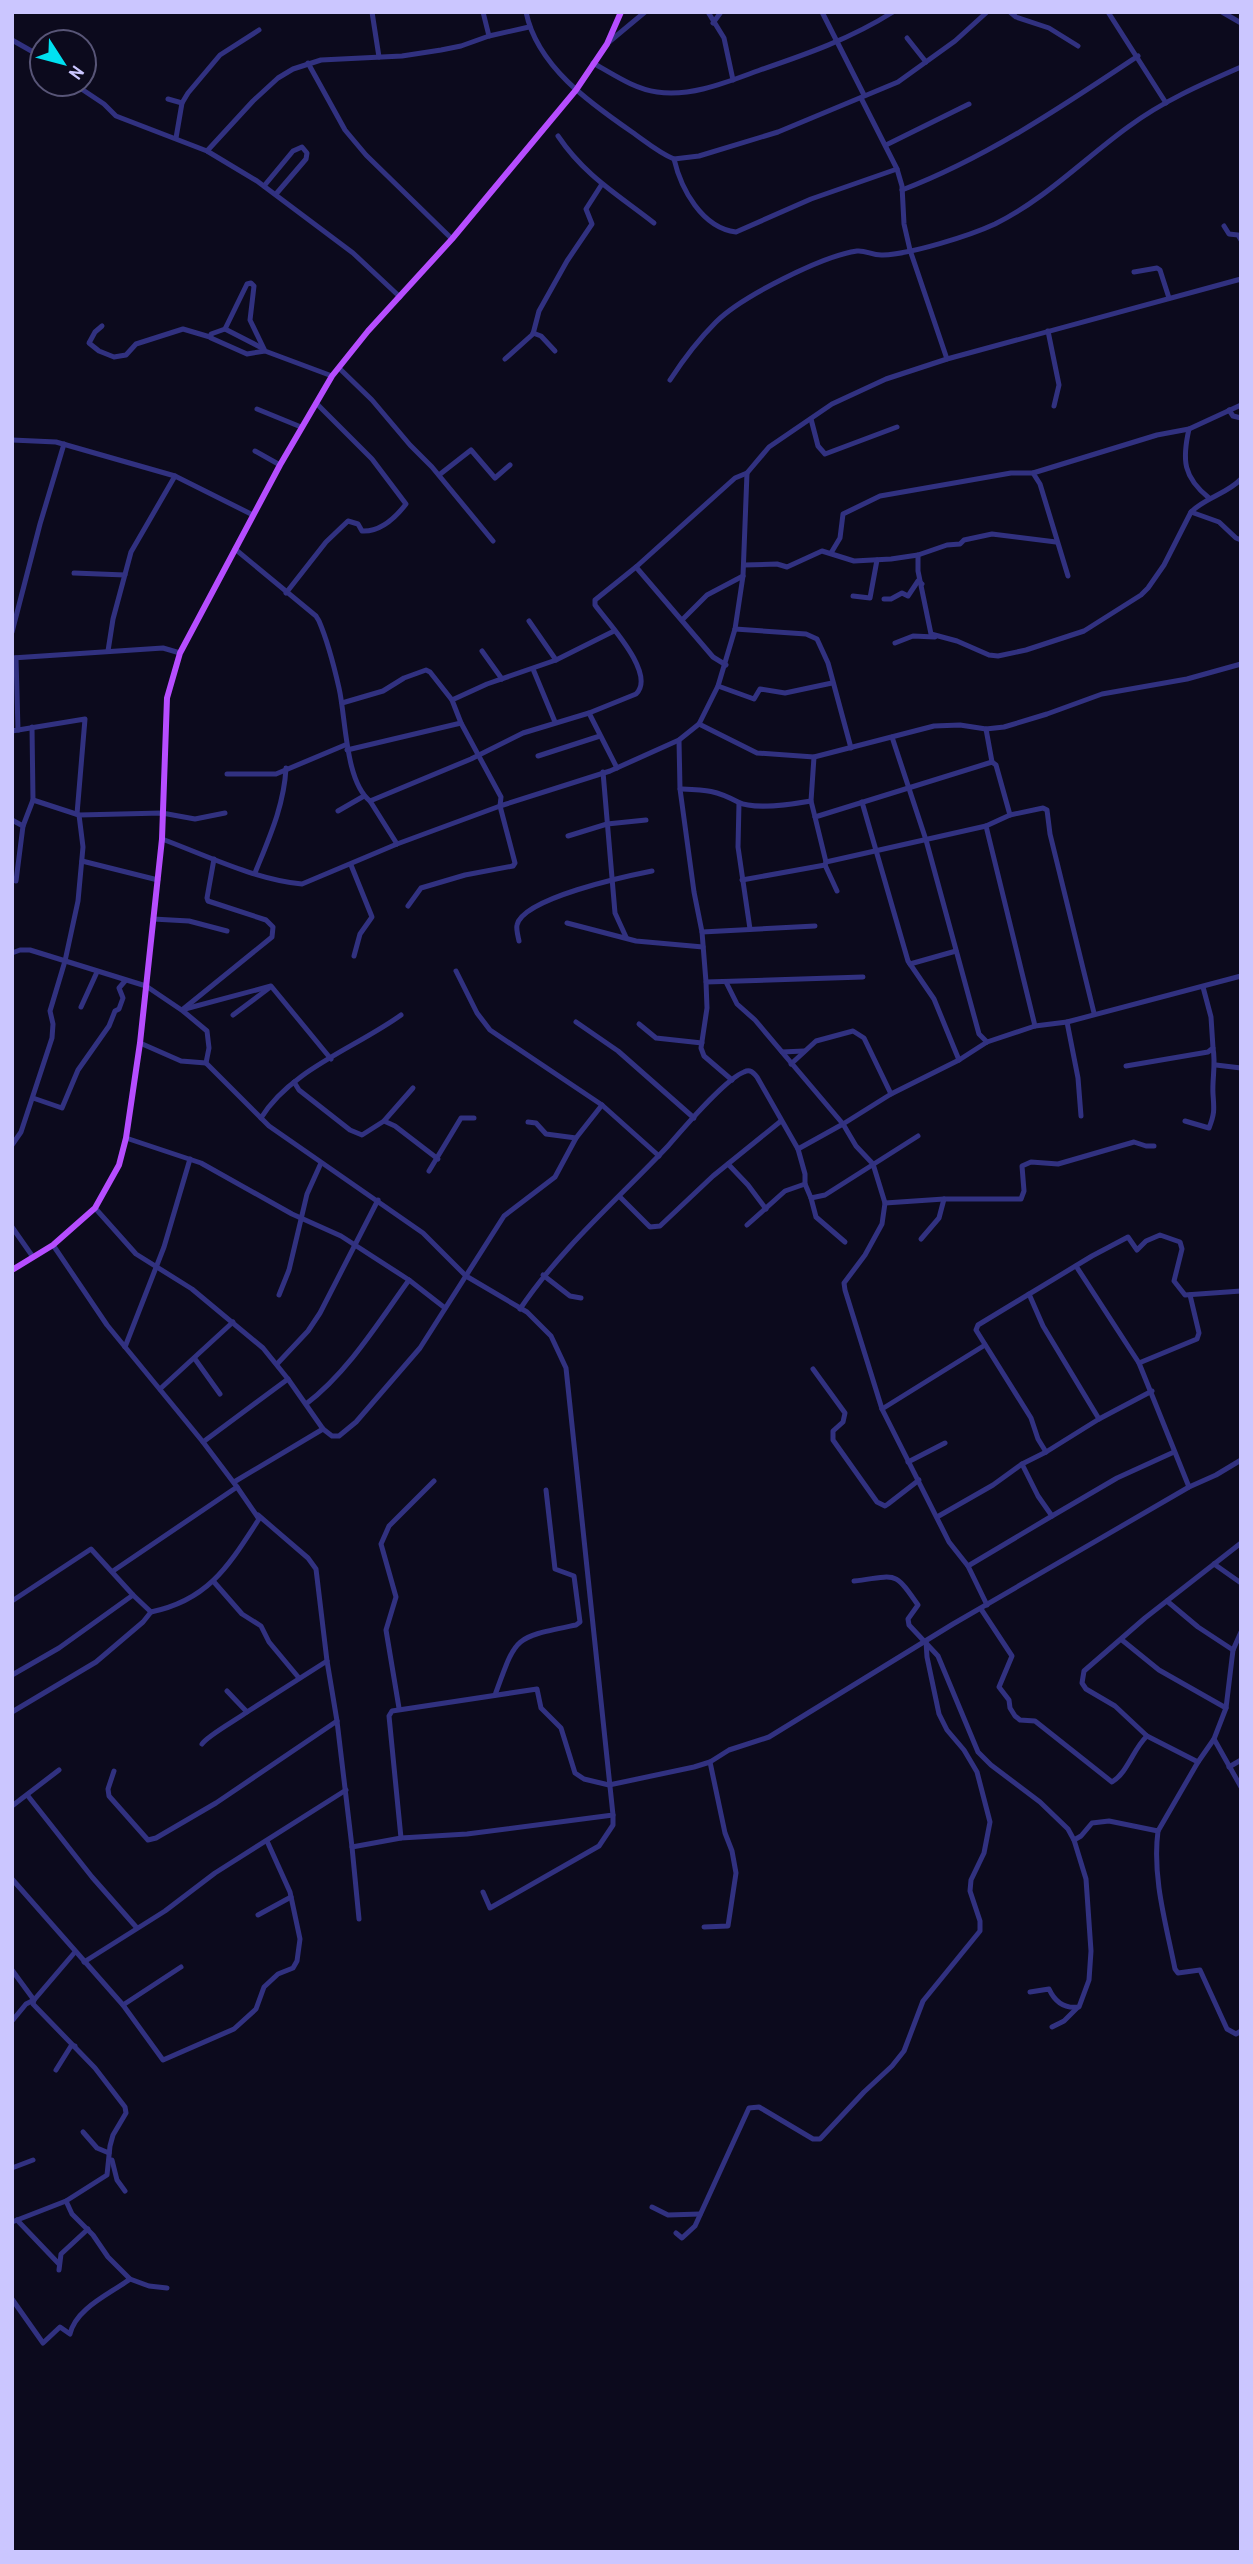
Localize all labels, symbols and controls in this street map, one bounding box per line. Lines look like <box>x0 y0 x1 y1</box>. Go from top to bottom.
north arrow <box>28 28 98 98</box>
text: N <box>63 61 91 85</box>

